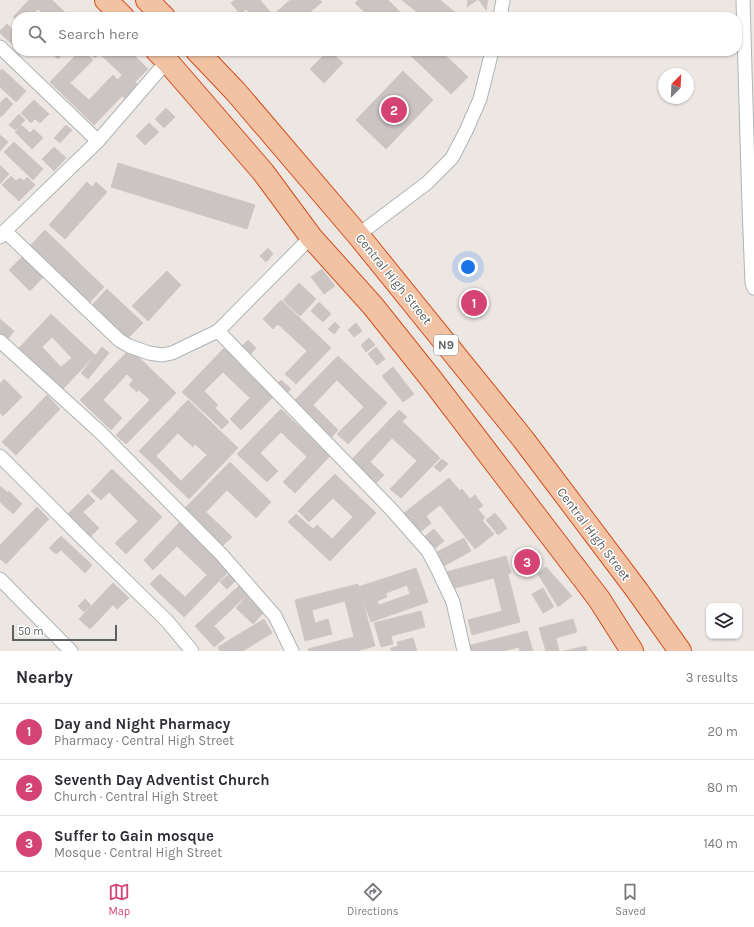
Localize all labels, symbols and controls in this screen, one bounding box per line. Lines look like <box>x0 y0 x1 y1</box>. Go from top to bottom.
search box <box>12 12 742 56</box>
icon: search <box>26 23 48 45</box>
text: Search here <box>58 25 139 43</box>
north arrow <box>658 68 694 104</box>
pin: 2 <box>381 95 407 125</box>
street label: Central High Street <box>353 231 435 328</box>
your location <box>458 257 478 277</box>
pin: 1 <box>461 288 487 318</box>
road number: N9 <box>434 335 458 355</box>
street label: Central High Street <box>554 485 634 584</box>
pin: 3 <box>514 547 540 577</box>
map controls <box>706 603 742 639</box>
button: layers <box>706 603 742 639</box>
scale bar <box>12 623 117 642</box>
text: 50 m <box>18 625 44 638</box>
text: Nearby <box>16 667 73 687</box>
text: 3 results <box>686 670 738 685</box>
text: Day and Night Pharmacy <box>54 715 230 733</box>
text: 1 <box>27 724 31 739</box>
text: 20 m <box>708 724 738 739</box>
text: Pharmacy · Central High Street <box>54 733 234 748</box>
text: Seventh Day Adventist Church <box>54 771 270 789</box>
text: 2 <box>25 780 33 795</box>
text: 80 m <box>707 780 738 795</box>
text: Church · Central High Street <box>54 789 218 804</box>
text: Suffer to Gain mosque <box>54 827 214 845</box>
text: 3 <box>25 836 33 851</box>
text: 140 m <box>703 836 738 851</box>
text: Mosque · Central High Street <box>54 845 222 860</box>
tab: Map <box>108 881 130 918</box>
tab: Directions <box>347 881 399 918</box>
tab: Saved <box>615 881 646 918</box>

